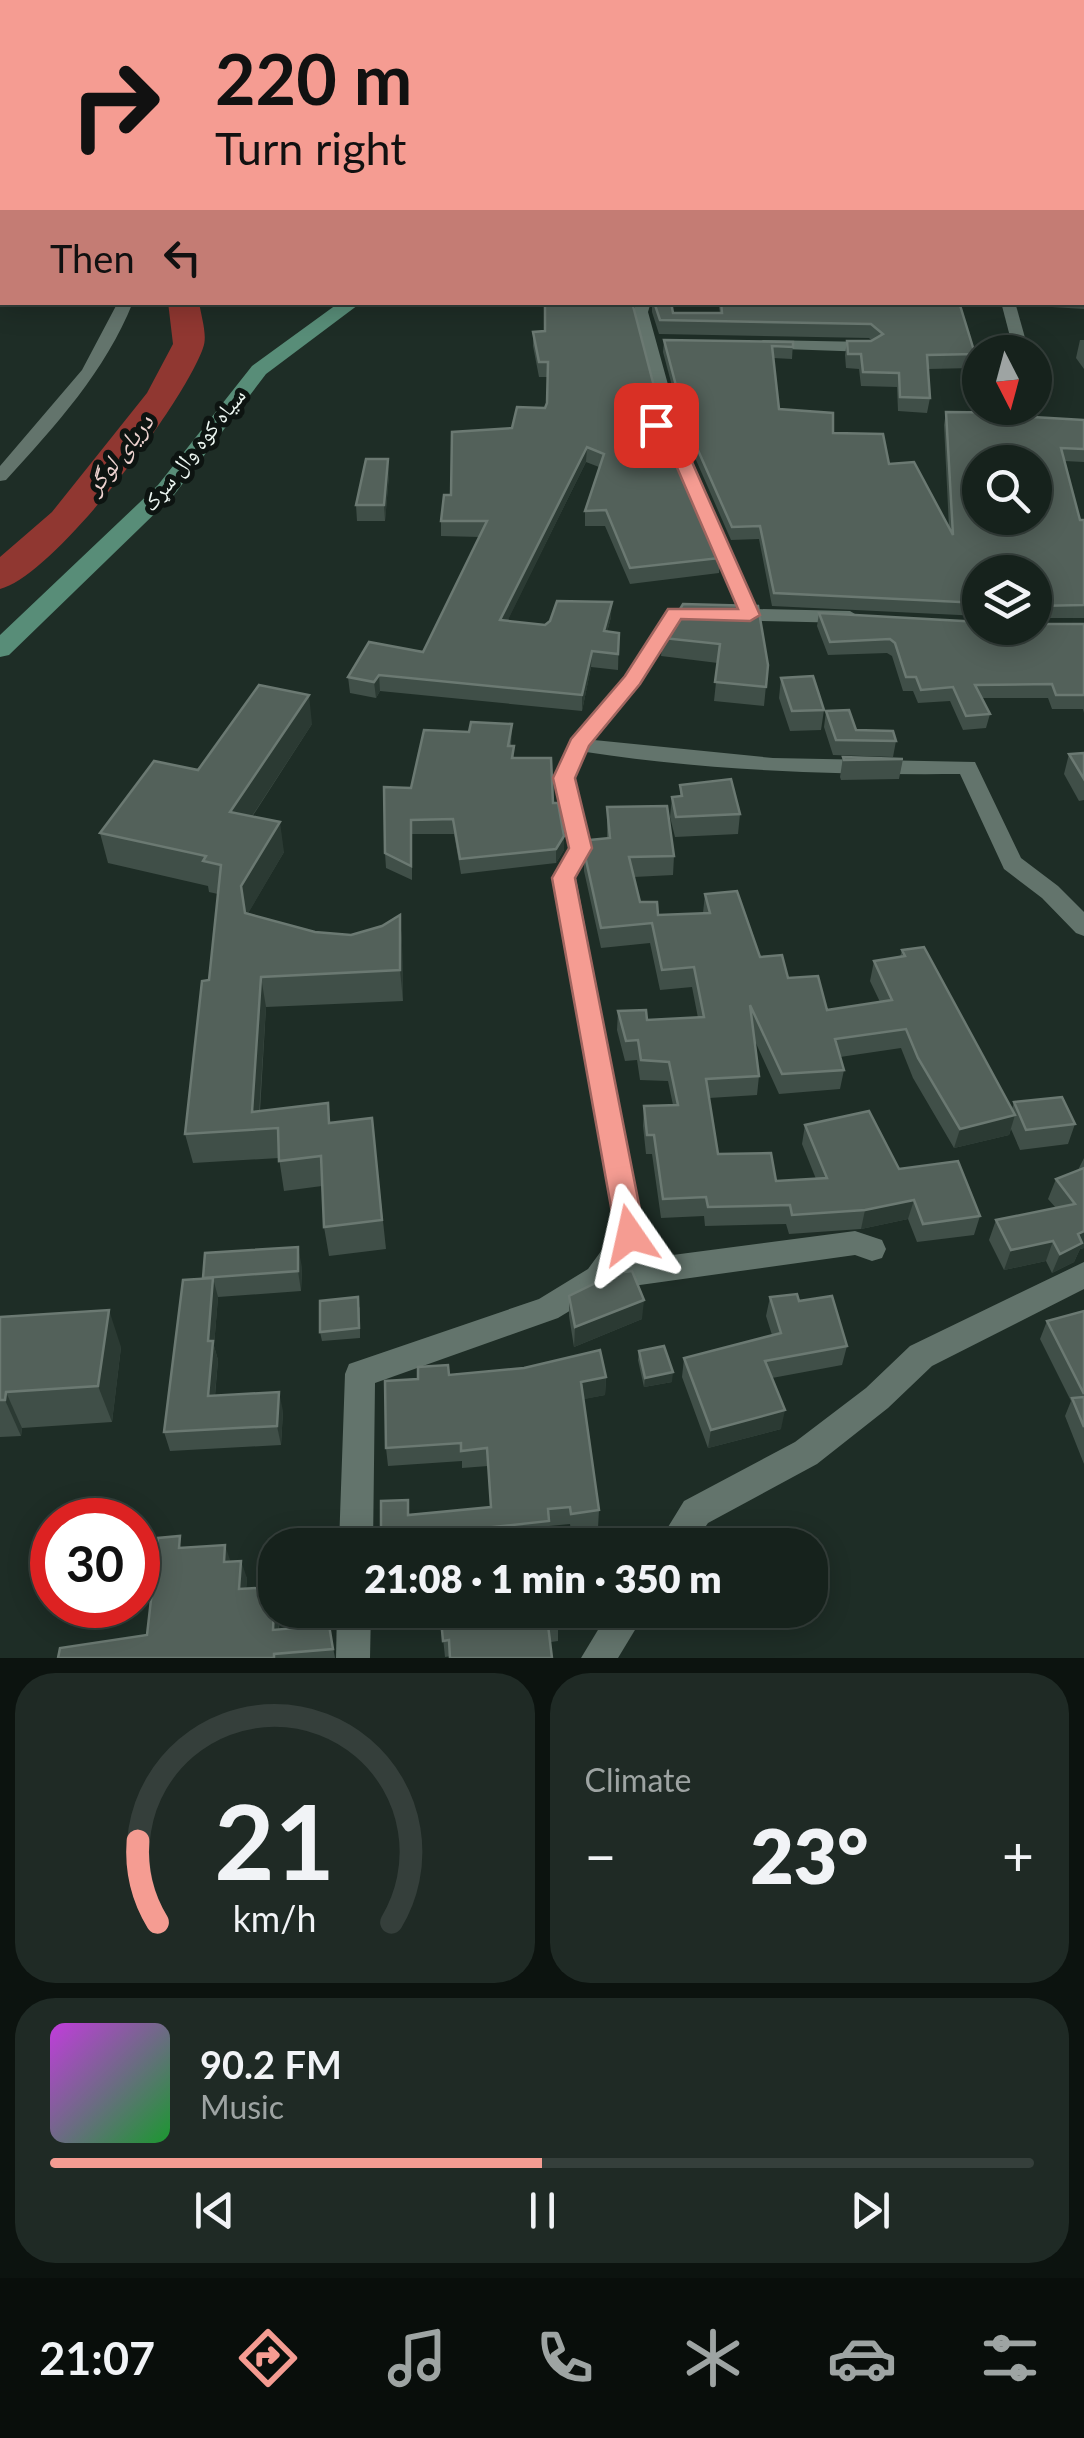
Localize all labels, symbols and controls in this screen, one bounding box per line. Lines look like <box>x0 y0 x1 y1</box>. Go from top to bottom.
text: 220 m <box>215 36 412 120</box>
icon: right <box>50 40 180 170</box>
text: Turn right <box>215 121 406 175</box>
icon: left <box>155 230 210 285</box>
text: Then <box>50 235 135 281</box>
north arrow <box>962 335 1052 425</box>
map controls <box>962 335 1052 645</box>
street label: سیاه کوه وال سړک <box>135 382 252 516</box>
pin <box>614 383 699 468</box>
icon: arrive <box>629 398 684 453</box>
water label: دریای لوگر <box>76 406 161 502</box>
button: search <box>962 445 1052 535</box>
button: layers <box>962 555 1052 645</box>
position arrow <box>578 1183 682 1287</box>
speed limit sign: 30 <box>30 1498 160 1628</box>
text: 21:08 · 1 min · 350 m <box>364 1555 722 1601</box>
text: Climate <box>585 1760 691 1799</box>
text: 21 <box>214 1777 335 1902</box>
text: 23° <box>750 1810 868 1900</box>
text: − <box>585 1822 616 1888</box>
text: + <box>1002 1822 1034 1888</box>
text: km/h <box>233 1897 317 1940</box>
text: 90.2 FM <box>200 2041 342 2087</box>
text: Music <box>200 2087 284 2126</box>
icon: previous <box>187 2183 242 2238</box>
icon: pause <box>515 2183 570 2238</box>
icon: next <box>843 2183 898 2238</box>
icon: directions <box>233 2323 303 2393</box>
icon: music <box>382 2323 452 2393</box>
icon: phone <box>530 2323 600 2393</box>
icon: climate <box>678 2323 748 2393</box>
icon: car <box>827 2323 897 2393</box>
icon: filters <box>975 2323 1045 2393</box>
text: 21:07 <box>39 2331 155 2385</box>

